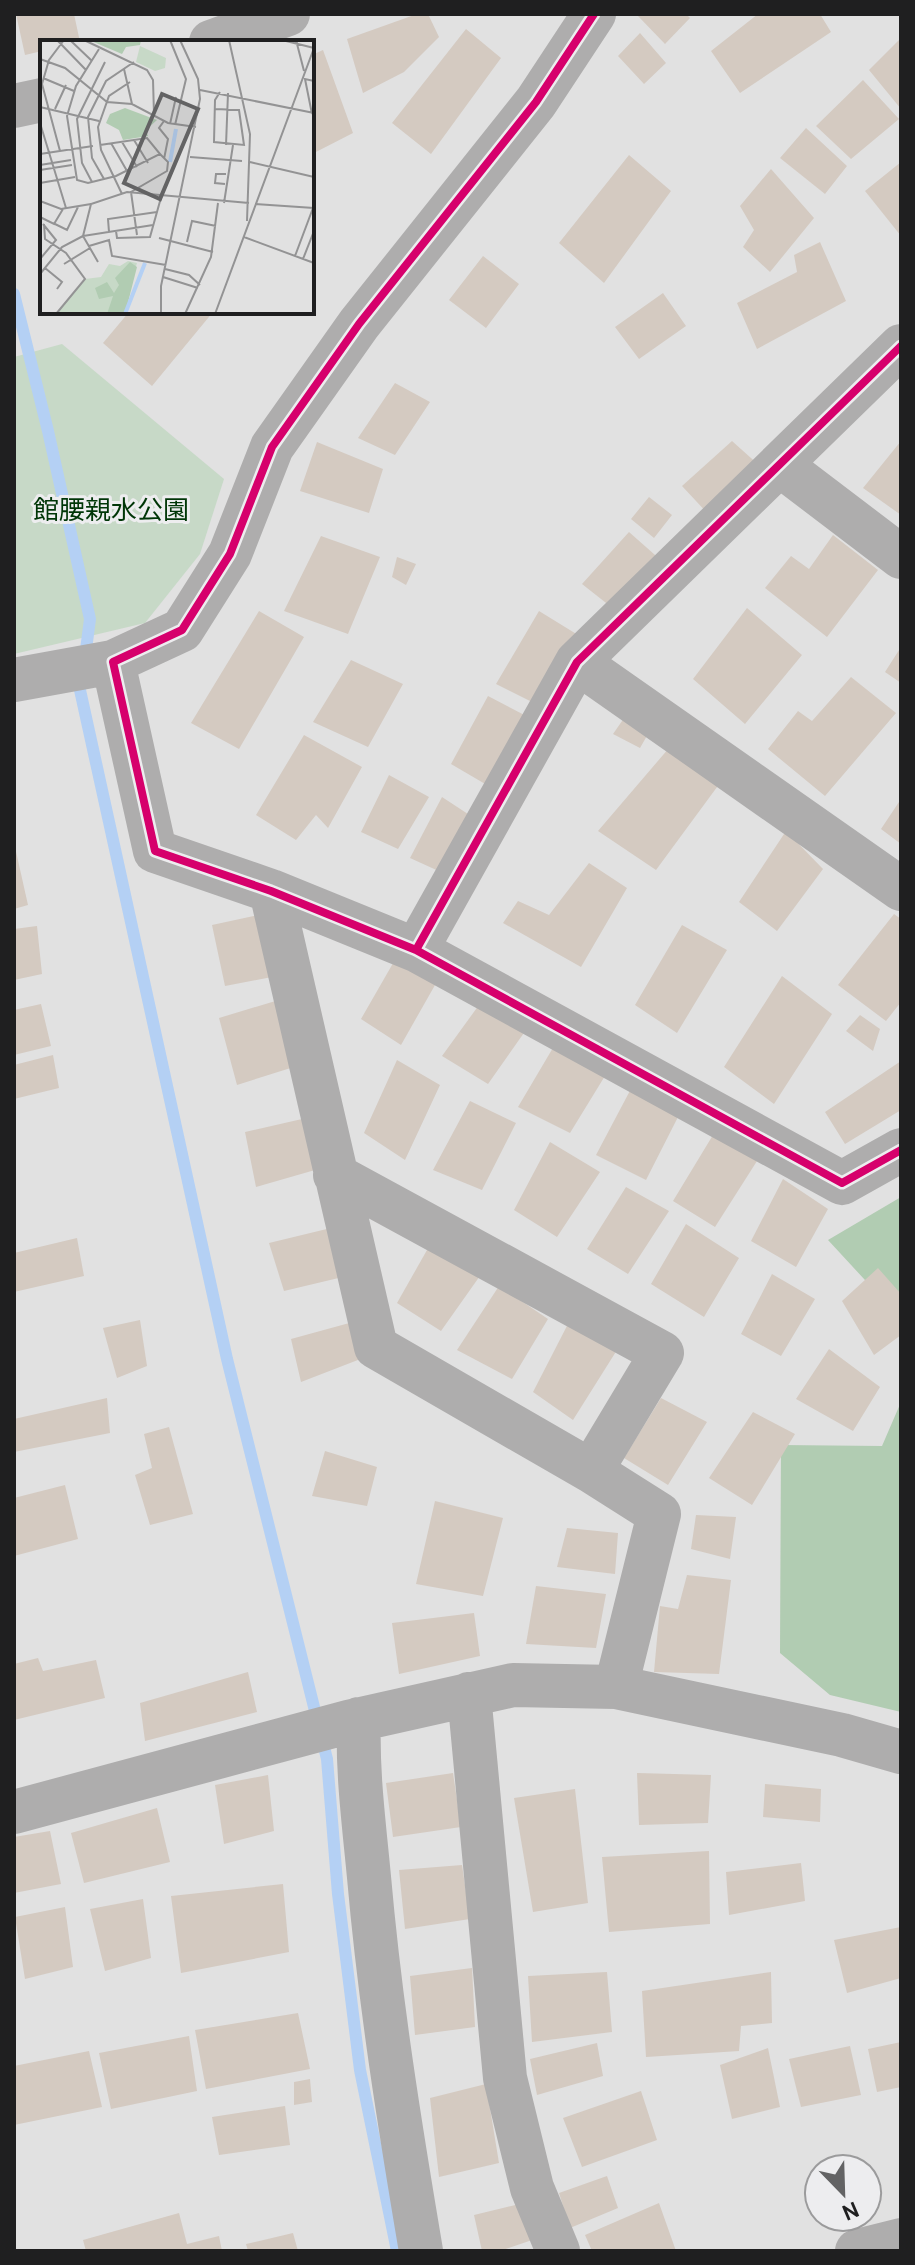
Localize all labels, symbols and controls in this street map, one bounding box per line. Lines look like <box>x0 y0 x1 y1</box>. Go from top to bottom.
inset map <box>40 40 314 314</box>
park label: 館腰親水公園 <box>33 494 189 526</box>
north arrow <box>803 2153 883 2233</box>
text: N <box>838 2195 863 2226</box>

